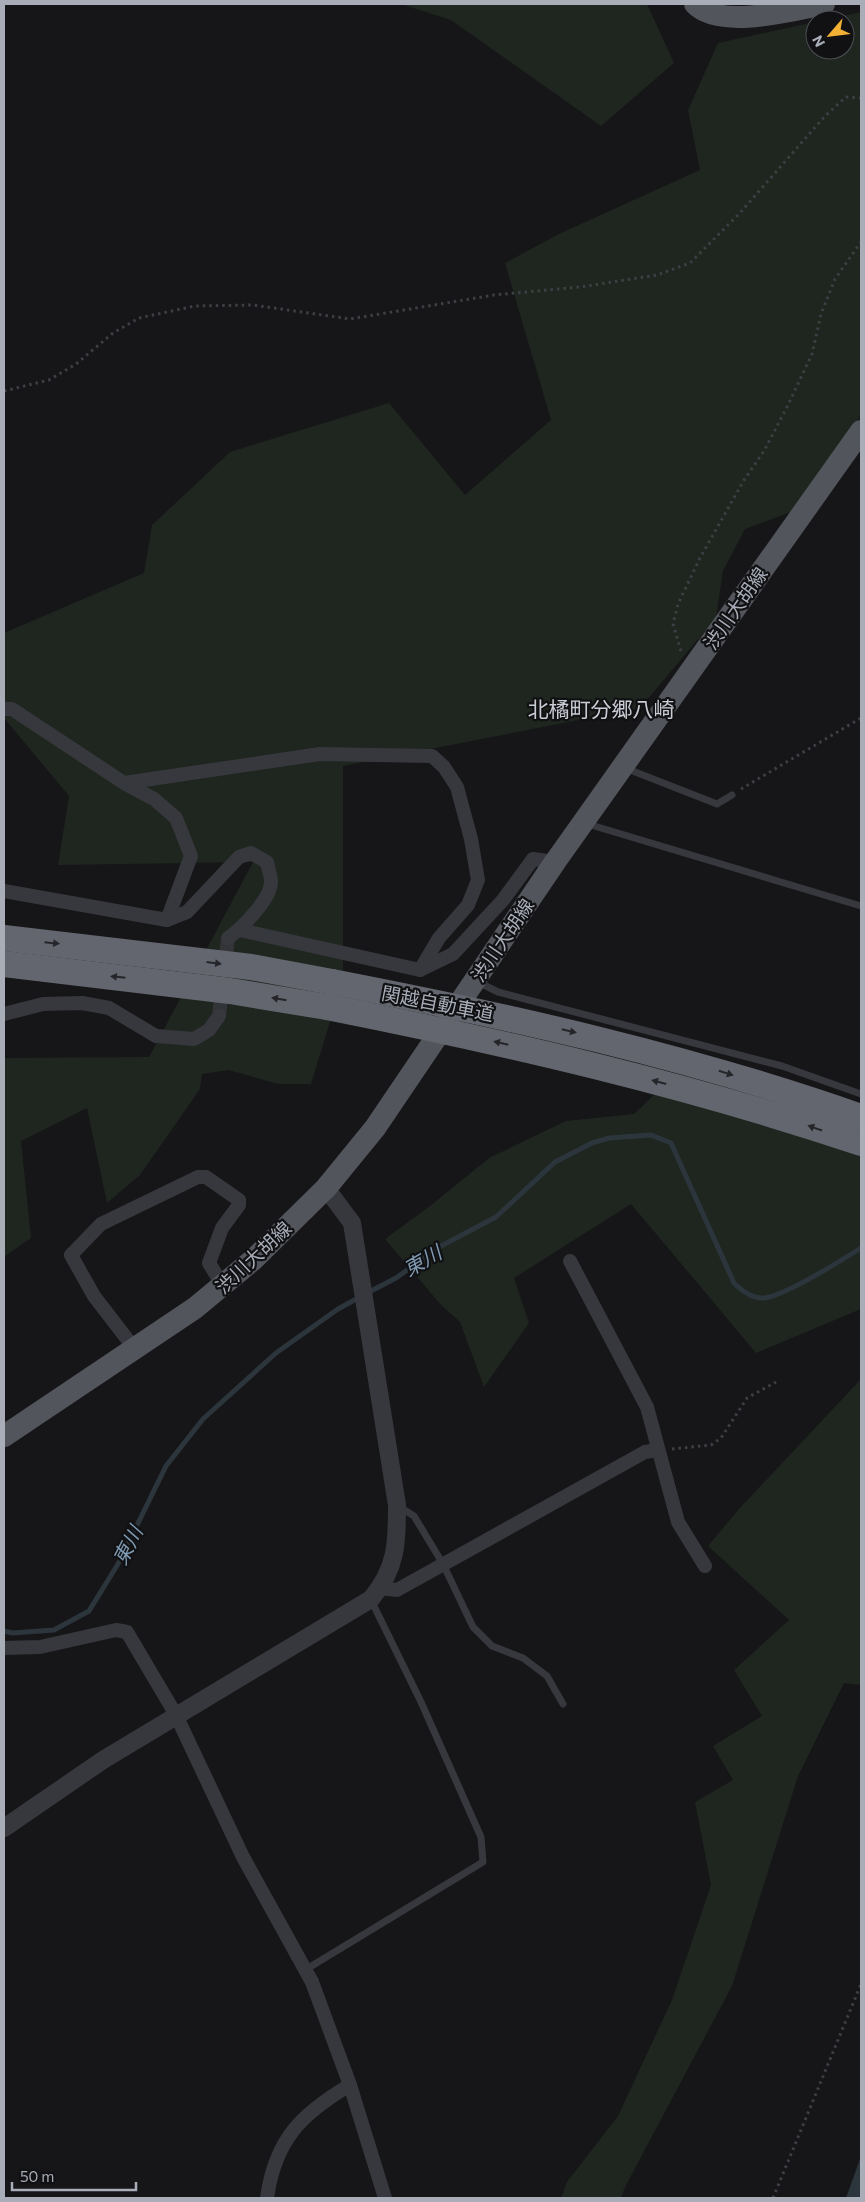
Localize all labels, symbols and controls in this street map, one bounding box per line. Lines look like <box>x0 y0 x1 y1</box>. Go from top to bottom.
north arrow <box>805 10 855 60</box>
text: N <box>808 33 828 50</box>
street label: 渋川大胡線 <box>698 562 772 654</box>
district label: 北橘町分郷八崎 <box>528 696 675 721</box>
street label: 渋川大胡線 <box>466 894 538 986</box>
one-way arrow <box>45 939 61 947</box>
one-way arrow <box>206 959 222 967</box>
one-way arrow <box>110 973 126 981</box>
street label: 関越自動車道 <box>380 981 496 1025</box>
one-way arrow <box>271 994 287 1002</box>
one-way arrow <box>561 1027 576 1035</box>
one-way arrow <box>494 1039 509 1047</box>
one-way arrow <box>718 1070 733 1078</box>
one-way arrow <box>652 1077 667 1085</box>
one-way arrow <box>807 1123 822 1131</box>
street label: 渋川大胡線 <box>210 1216 296 1298</box>
water label: 東川 <box>399 1239 447 1280</box>
water label: 東川 <box>107 1520 148 1568</box>
scale bar <box>12 2160 136 2192</box>
text: 50 m <box>20 2167 54 2185</box>

